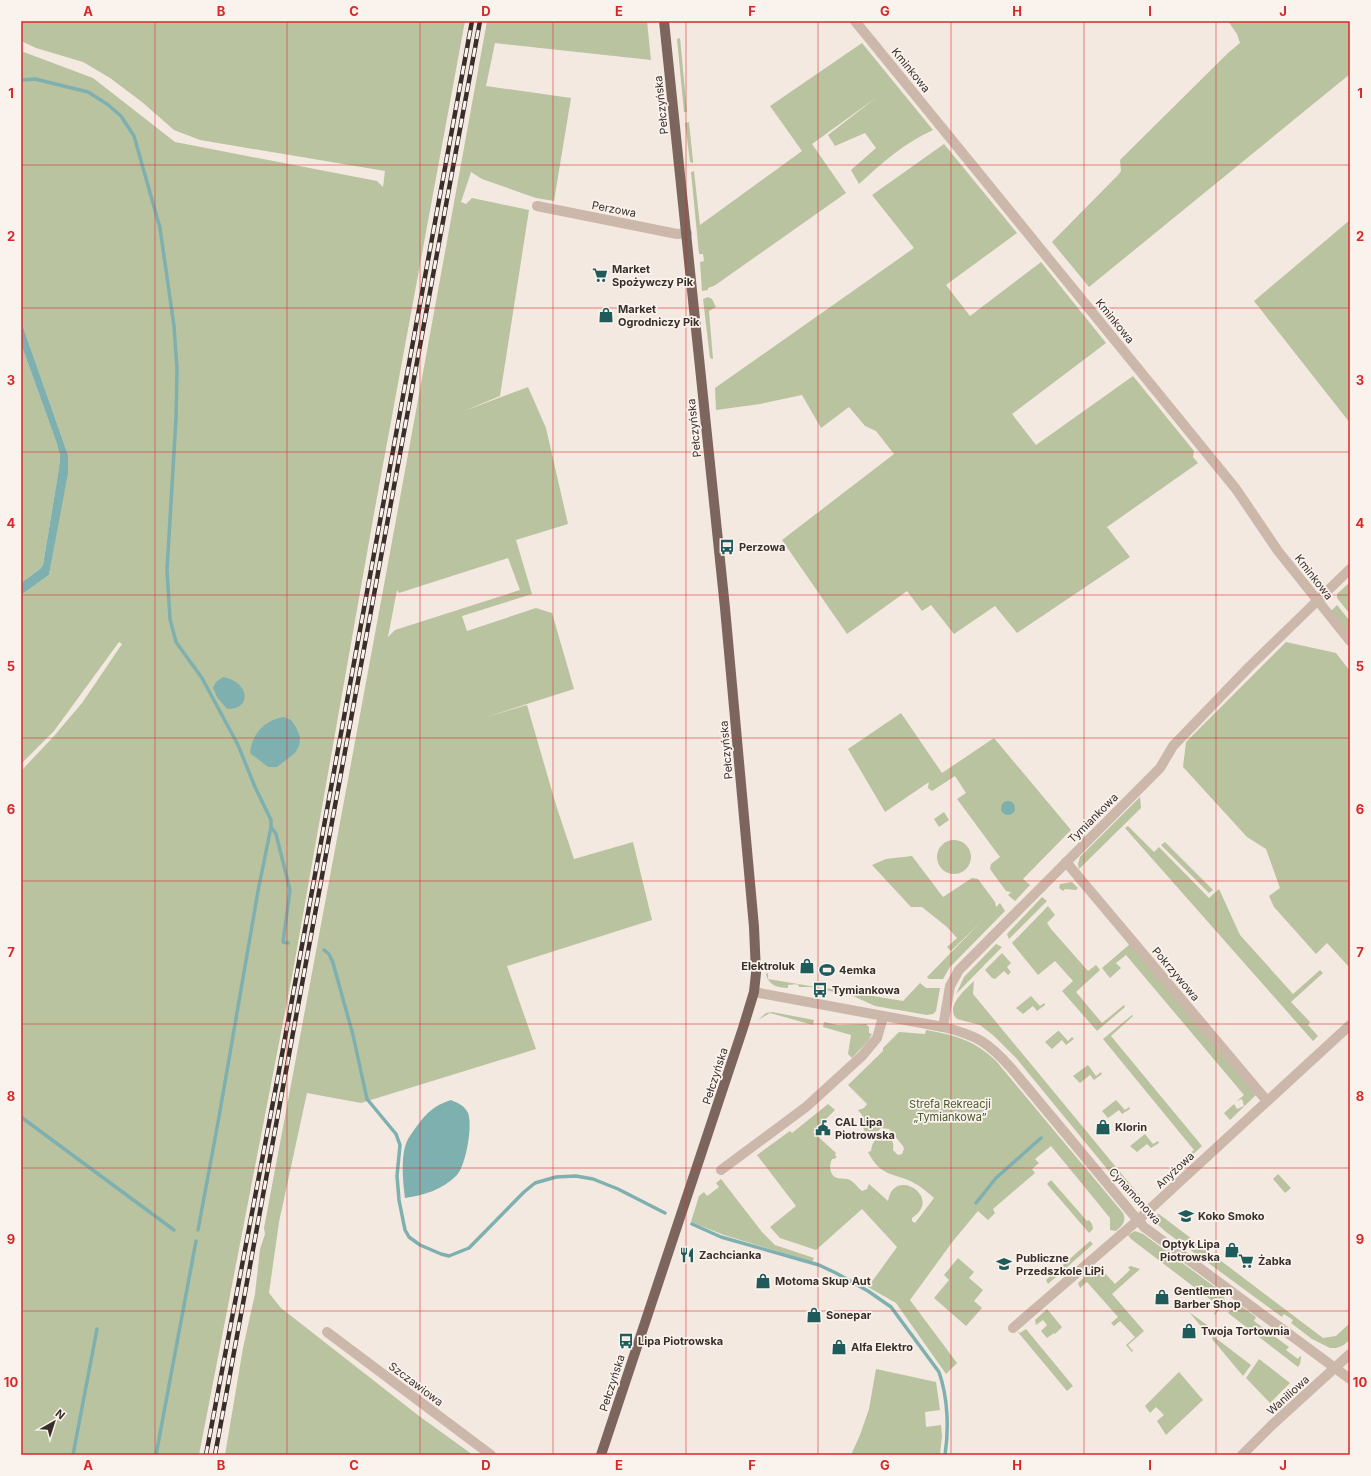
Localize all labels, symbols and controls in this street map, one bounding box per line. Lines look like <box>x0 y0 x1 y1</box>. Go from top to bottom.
text: A <box>83 3 93 19</box>
text: B <box>217 3 226 19</box>
text: C <box>349 3 359 19</box>
text: D <box>481 3 491 19</box>
text: E <box>615 3 623 19</box>
text: F <box>748 3 756 19</box>
text: G <box>880 3 890 19</box>
text: H <box>1012 3 1022 19</box>
text: I <box>1148 3 1152 19</box>
text: J <box>1279 3 1287 19</box>
street label: Kminkowa <box>889 45 933 95</box>
street label: Pełczyńska <box>651 75 671 135</box>
text: 1 <box>8 85 14 101</box>
text: 1 <box>1357 85 1363 101</box>
street label: Perzowa <box>591 198 637 220</box>
text: 2 <box>7 228 15 244</box>
text: 2 <box>1356 228 1364 244</box>
place label: Market Spożywczy Pik <box>612 262 694 289</box>
supermarket icon: Market Spożywczy Pik <box>591 266 609 284</box>
street label: Kminkowa <box>1093 296 1137 346</box>
place label: Market Ogrodniczy Pik <box>618 302 700 329</box>
shop icon: Market Ogrodniczy Pik <box>597 306 615 324</box>
text: 3 <box>7 372 15 388</box>
text: 3 <box>1356 372 1364 388</box>
street label: Pełczyńska <box>684 398 704 458</box>
text: 4 <box>7 515 16 531</box>
text: 4 <box>1356 515 1365 531</box>
bus stop icon: Perzowa <box>718 538 736 556</box>
place label: Perzowa <box>739 540 785 554</box>
street label: Kminkowa <box>1292 552 1336 602</box>
text: 5 <box>7 658 15 674</box>
text: 5 <box>1356 658 1364 674</box>
street label: Pełczyńska <box>716 720 736 780</box>
street label: Tymiankowa <box>1065 790 1121 846</box>
text: 6 <box>7 801 15 817</box>
text: 6 <box>1356 801 1364 817</box>
text: 7 <box>7 944 15 960</box>
street label: Pokrzywowa <box>1149 944 1203 1004</box>
text: 7 <box>1356 944 1364 960</box>
shop icon: Elektroluk <box>798 957 816 975</box>
place label: Elektroluk <box>741 959 796 973</box>
sports icon: 4emka <box>818 961 836 979</box>
place label: 4emka <box>839 963 876 977</box>
bus stop icon: Tymiankowa <box>811 981 829 999</box>
place label: Tymiankowa <box>832 983 900 997</box>
street label: Pełczyńska <box>699 1046 731 1106</box>
text: 8 <box>7 1088 15 1104</box>
text: 8 <box>1356 1088 1364 1104</box>
park label: Strefa Rekreacji „Tymiankowa” <box>909 1097 991 1124</box>
place label: CAL Lipa Piotrowska <box>835 1115 895 1142</box>
shop icon: Klorin <box>1094 1118 1112 1136</box>
public building icon: CAL Lipa Piotrowska <box>814 1119 832 1137</box>
place label: Klorin <box>1115 1120 1147 1134</box>
street label: Anyżowa <box>1153 1149 1197 1191</box>
street label: Cynamonowa <box>1106 1165 1164 1227</box>
school or university icon: Koko Smoko <box>1177 1207 1195 1225</box>
place label: Koko Smoko <box>1198 1209 1265 1223</box>
text: 9 <box>7 1231 15 1247</box>
text: 9 <box>1356 1231 1364 1247</box>
place label: Optyk Lipa Piotrowska <box>1160 1237 1220 1264</box>
shop icon: Optyk Lipa Piotrowska <box>1223 1241 1241 1259</box>
restaurant icon: Zachcianka <box>678 1246 696 1264</box>
place label: Zachcianka <box>699 1248 761 1262</box>
place label: Publiczne Przedszkole LiPi <box>1016 1251 1104 1278</box>
supermarket icon: Żabka <box>1237 1252 1255 1270</box>
place label: Żabka <box>1258 1254 1291 1268</box>
school or university icon: Publiczne Przedszkole LiPi <box>995 1255 1013 1273</box>
shop icon: Motoma Skup Aut <box>754 1272 772 1290</box>
place label: Motoma Skup Aut <box>775 1274 871 1288</box>
place label: Gentlemen Barber Shop <box>1174 1284 1241 1311</box>
shop icon: Gentlemen Barber Shop <box>1153 1288 1171 1306</box>
shop icon: Sonepar <box>805 1306 823 1324</box>
place label: Sonepar <box>826 1308 872 1322</box>
shop icon: Twoja Tortownia <box>1180 1322 1198 1340</box>
place label: Twoja Tortownia <box>1201 1324 1290 1338</box>
bus stop icon: Lipa Piotrowska <box>617 1332 635 1350</box>
place label: Lipa Piotrowska <box>638 1334 723 1348</box>
shop icon: Alfa Elektro <box>830 1338 848 1356</box>
place label: Alfa Elektro <box>851 1340 913 1354</box>
street label: Pełczyńska <box>596 1353 628 1413</box>
street label: Szczawiowa <box>386 1359 446 1409</box>
street label: Waniliowa <box>1264 1372 1312 1418</box>
text: 10 <box>4 1374 18 1390</box>
text: 10 <box>1353 1374 1367 1390</box>
north arrow <box>34 1402 74 1442</box>
text: N <box>53 1406 68 1422</box>
text: A <box>83 1457 93 1473</box>
text: B <box>217 1457 226 1473</box>
text: C <box>349 1457 359 1473</box>
text: D <box>481 1457 491 1473</box>
text: E <box>615 1457 623 1473</box>
text: F <box>748 1457 756 1473</box>
text: G <box>880 1457 890 1473</box>
text: H <box>1012 1457 1022 1473</box>
text: I <box>1148 1457 1152 1473</box>
text: J <box>1279 1457 1287 1473</box>

